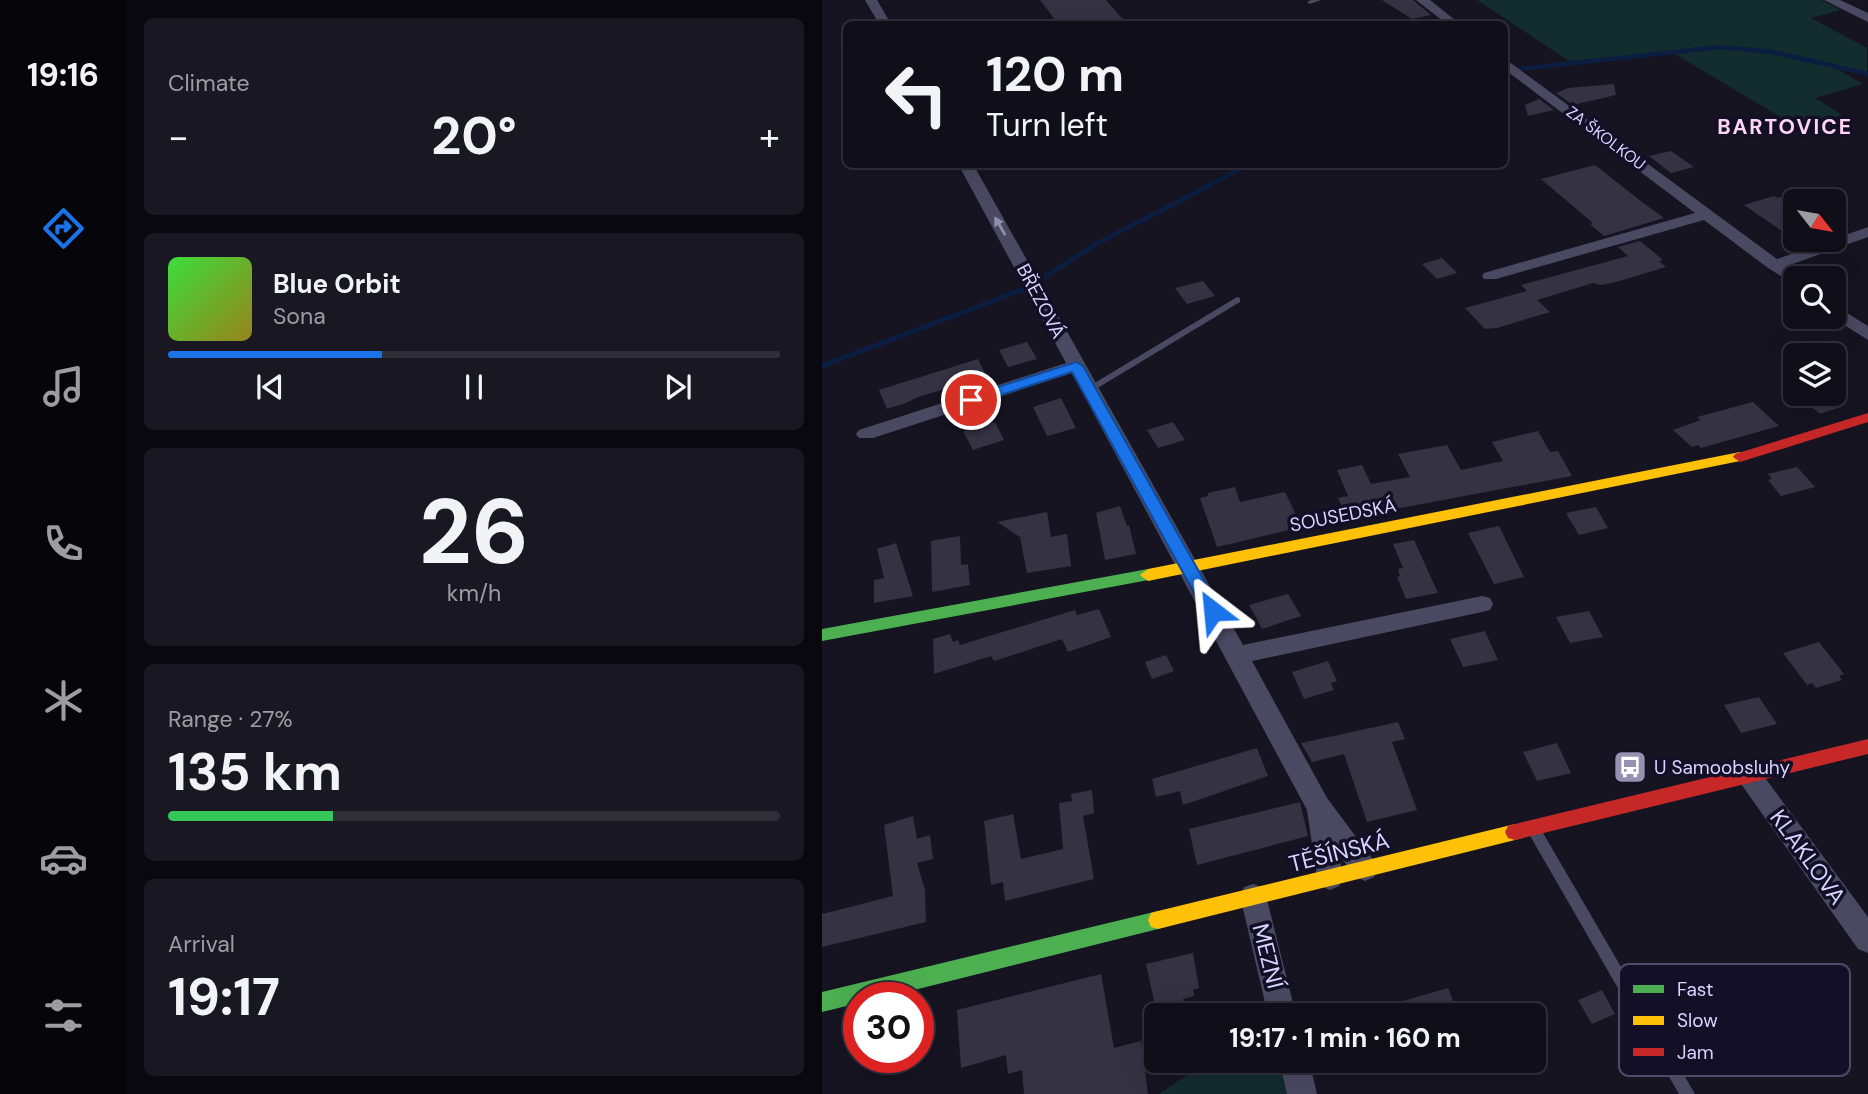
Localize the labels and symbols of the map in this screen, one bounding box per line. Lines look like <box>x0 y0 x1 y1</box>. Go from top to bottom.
street label: ZA ŠKOLKOU <box>1562 101 1650 175</box>
district label: BARTOVICE <box>1717 113 1853 141</box>
north arrow <box>1783 189 1846 252</box>
one-way arrow <box>994 217 1006 236</box>
street label: BŘEZOVÁ <box>1011 259 1071 343</box>
pin <box>941 370 1001 430</box>
street label: SOUSEDSKÁ <box>1288 492 1399 538</box>
position arrow <box>1176 574 1250 648</box>
bus stop icon: U Samoobsluhy <box>1611 748 1649 786</box>
place label: U Samoobsluhy <box>1654 755 1791 780</box>
street label: KLAKLOVA <box>1763 803 1853 911</box>
street label: TĚŠÍNSKÁ <box>1286 825 1392 879</box>
street label: MEZNÍ <box>1245 920 1291 992</box>
legend <box>1619 964 1850 1076</box>
text: Fast <box>1677 977 1713 1002</box>
speed limit sign: 30 <box>843 982 934 1073</box>
text: Slow <box>1677 1008 1718 1033</box>
text: Jam <box>1677 1040 1714 1065</box>

